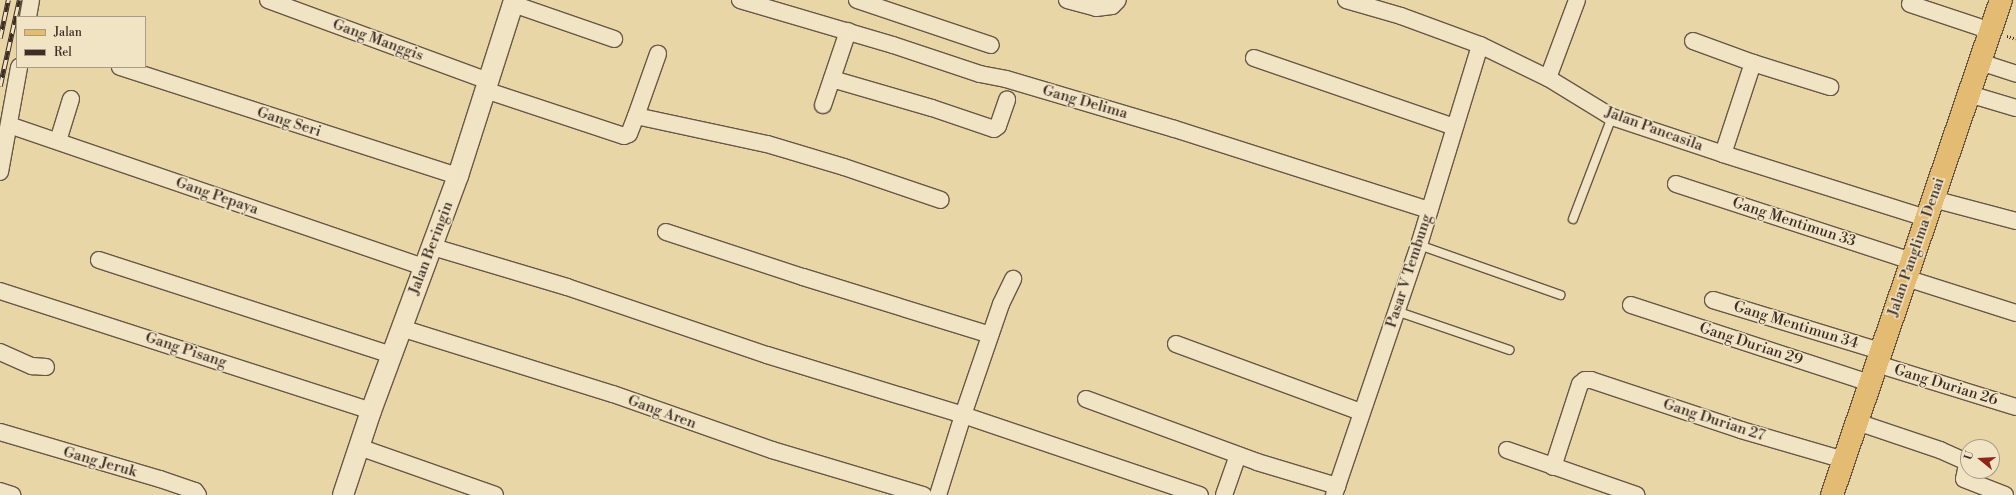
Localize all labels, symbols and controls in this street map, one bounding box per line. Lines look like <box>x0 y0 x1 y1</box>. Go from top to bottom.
street label: Gang Manggis <box>330 15 426 65</box>
legend <box>16 16 146 68</box>
text: Jalan <box>54 25 82 40</box>
text: Rel <box>54 45 72 60</box>
street label: Gang Delima <box>1040 81 1130 123</box>
street label: Gang Seri <box>255 103 323 141</box>
street label: Jalan Pancasila <box>1603 103 1705 155</box>
street label: Gang Pepaya <box>173 173 261 219</box>
street label: Jalan Panglima Denai <box>1884 175 1948 319</box>
street label: Gang Mentimun 33 <box>1730 194 1858 250</box>
street label: Jalan Beringin <box>405 199 457 297</box>
street label: Pasar V Tembung <box>1382 212 1436 330</box>
street label: Gang Mentimun 34 <box>1731 297 1861 353</box>
street label: Gang Durian 29 <box>1697 319 1805 369</box>
street label: Gang Pisang <box>143 328 229 372</box>
street label: Gang Durian 26 <box>1892 361 2000 409</box>
street label: Gang Aren <box>625 391 699 433</box>
street label: Gang Durian 27 <box>1661 395 1767 445</box>
north arrow <box>1960 439 2000 479</box>
street label: Gang Jeruk <box>61 443 139 481</box>
text: U <box>1962 449 1978 462</box>

